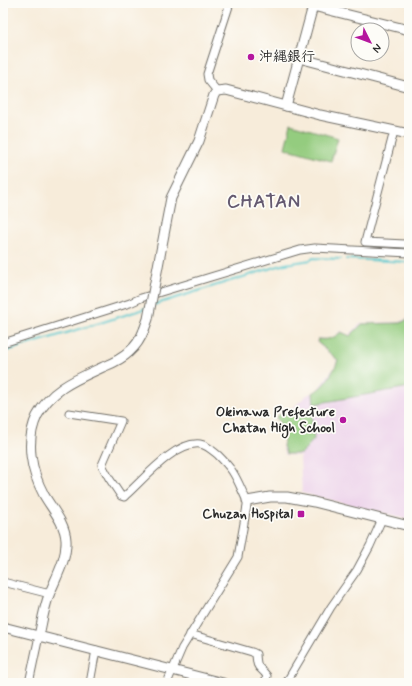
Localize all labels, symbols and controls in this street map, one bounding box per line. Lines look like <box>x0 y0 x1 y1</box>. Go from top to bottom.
north arrow <box>350 22 390 62</box>
text: N <box>369 41 384 55</box>
place label: 沖縄銀行 <box>259 48 315 66</box>
marker: 沖縄銀行 <box>246 52 256 62</box>
district label: CHATAN <box>227 190 301 214</box>
place label: Okinawa Prefecture Chatan High School <box>216 403 335 439</box>
marker: Okinawa Prefecture Chatan High School <box>338 415 348 425</box>
place label: Chuzan Hospital <box>202 505 293 523</box>
marker: Chuzan Hospital <box>296 509 306 519</box>

